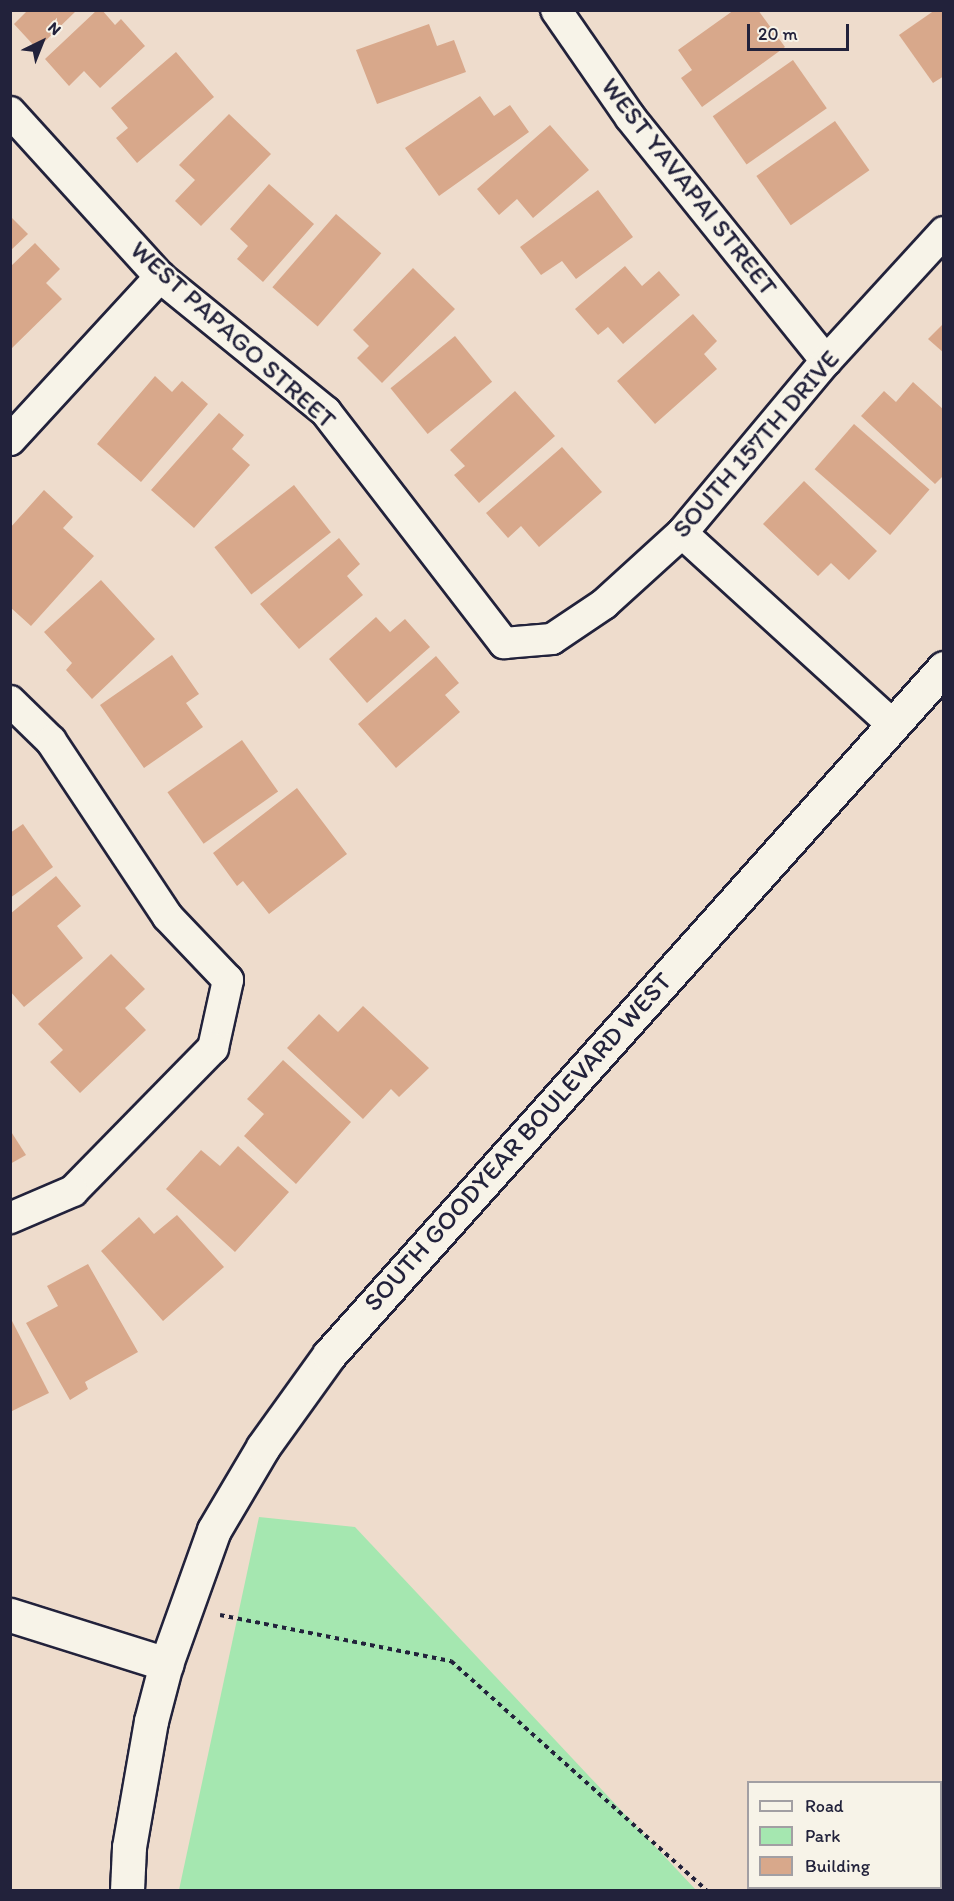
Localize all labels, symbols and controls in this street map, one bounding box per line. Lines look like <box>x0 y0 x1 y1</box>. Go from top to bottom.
north arrow <box>12 12 72 72</box>
scale bar <box>750 12 852 50</box>
text: N <box>44 18 65 39</box>
text: 20 m <box>758 23 798 45</box>
street label: WEST YAVAPAI STREET <box>594 71 784 303</box>
street label: WEST PAPAGO STREET <box>124 235 342 435</box>
street label: SOUTH 157TH DRIVE <box>666 344 846 544</box>
street label: SOUTH GOODYEAR BOULEVARD WEST <box>358 966 678 1318</box>
legend <box>747 1781 942 1889</box>
text: Road <box>805 1795 844 1817</box>
text: Park <box>805 1825 840 1847</box>
text: Building <box>805 1855 870 1877</box>

